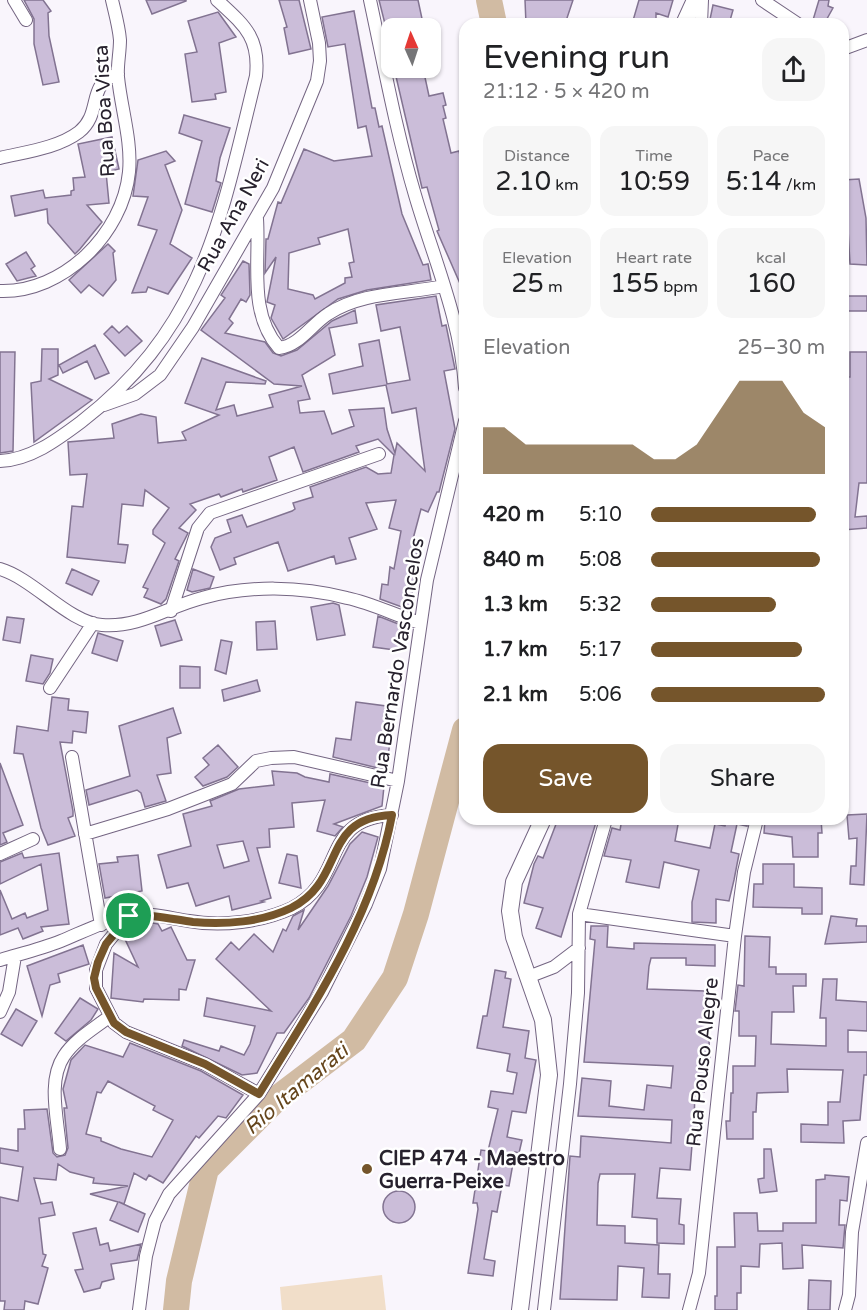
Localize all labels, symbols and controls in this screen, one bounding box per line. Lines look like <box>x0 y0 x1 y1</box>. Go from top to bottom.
north arrow <box>381 18 441 78</box>
map controls <box>381 18 441 78</box>
text: Evening run <box>483 38 670 77</box>
button: share <box>762 38 825 101</box>
street label: Rua Boa Vista <box>90 44 120 178</box>
text: 21:12 · 5 × 420 m <box>483 80 650 104</box>
text: Distance <box>504 146 570 166</box>
text: Time <box>635 146 673 166</box>
text: Pace <box>753 146 789 166</box>
street label: Rua Ana Neri <box>193 155 275 276</box>
text: 2.10 <box>495 166 551 197</box>
text: 10:59 <box>618 166 690 197</box>
text: 5:14 <box>726 166 782 197</box>
text: km <box>551 175 579 195</box>
text: /km <box>782 175 816 195</box>
text: Elevation <box>502 248 572 268</box>
text: Heart rate <box>616 248 692 268</box>
text: kcal <box>756 248 786 268</box>
text: 25 <box>511 268 544 299</box>
text: 155 <box>610 268 659 299</box>
text: 160 <box>747 268 795 299</box>
text: m <box>544 277 563 297</box>
text: bpm <box>659 277 698 297</box>
text: Elevation <box>483 336 570 360</box>
text: 25–30 m <box>738 336 825 360</box>
text: 420 m <box>483 503 544 527</box>
text: 5:10 <box>579 503 622 527</box>
street label: Rua Bernardo Vasconcelos <box>366 536 430 790</box>
text: 840 m <box>483 548 544 572</box>
text: 5:08 <box>579 548 622 572</box>
text: 1.3 km <box>483 593 548 617</box>
text: 5:32 <box>579 593 622 617</box>
text: 1.7 km <box>483 638 548 662</box>
text: 5:17 <box>579 638 622 662</box>
text: 2.1 km <box>483 683 548 707</box>
text: 5:06 <box>579 683 622 707</box>
button: Save <box>483 744 648 813</box>
button: Share <box>660 744 825 813</box>
pin <box>103 890 154 941</box>
icon: arrive <box>112 899 145 932</box>
street label: Rua Pouso Alegre <box>682 976 724 1148</box>
water label: Rio Itamarati <box>239 1037 355 1140</box>
place label: CIEP 474 - Maestro Guerra-Peixe <box>379 1147 565 1194</box>
marker: CIEP 474 - Maestro Guerra-Peixe <box>360 1162 374 1176</box>

